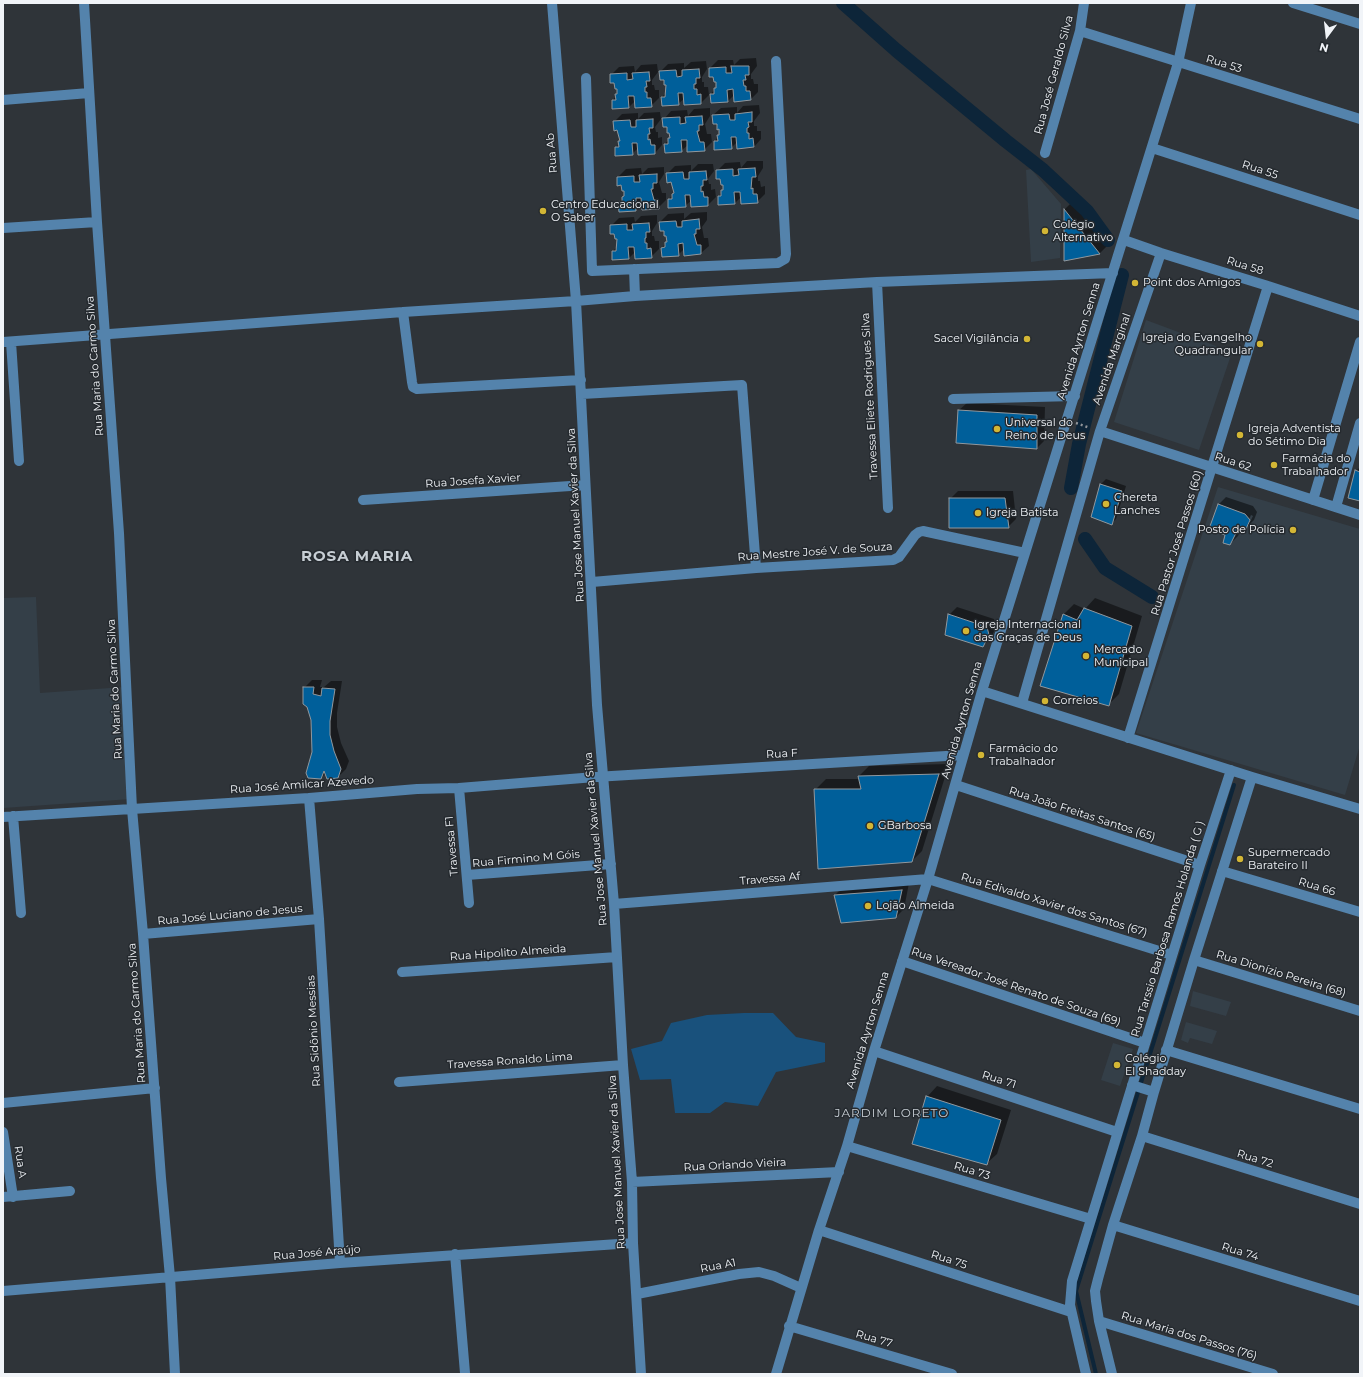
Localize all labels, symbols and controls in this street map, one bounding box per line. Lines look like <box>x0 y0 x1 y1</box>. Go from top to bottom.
street label: Rua José Geraldo Silva <box>1032 14 1076 136</box>
north arrow <box>1307 16 1347 56</box>
text: N <box>1318 40 1330 56</box>
street label: Rua 53 <box>1204 52 1244 76</box>
street label: Rua Ab <box>544 132 560 174</box>
street label: Rua 55 <box>1240 158 1280 182</box>
place label: Centro Educacional O Saber <box>551 198 659 224</box>
marker: Centro Educacional O Saber <box>538 206 548 216</box>
place label: Colégio Alternativo <box>1053 218 1113 244</box>
marker: Colégio Alternativo <box>1040 226 1050 236</box>
street label: Rua 58 <box>1225 254 1265 278</box>
place label: Point dos Amigos <box>1143 276 1240 290</box>
marker: Point dos Amigos <box>1130 278 1140 288</box>
street label: Avenida Ayrton Senna <box>1055 281 1103 401</box>
street label: Rua Maria do Carmo Silva <box>84 295 106 437</box>
street label: Travessa Eliete Rodrigues Silva <box>859 312 881 480</box>
street label: Avenida Marginal <box>1090 312 1134 406</box>
place label: Igreja do Evangelho Quadrangular <box>1142 331 1252 357</box>
place label: Sacel Vigilância <box>934 332 1019 346</box>
marker: Sacel Vigilância <box>1022 334 1032 344</box>
marker: Igreja do Evangelho Quadrangular <box>1255 339 1265 349</box>
place label: Universal do Reino de Deus <box>1005 416 1085 442</box>
place label: Igreja Adventista do Sétimo Dia <box>1248 422 1341 448</box>
marker: Universal do Reino de Deus <box>992 424 1002 434</box>
street label: Rua Jose Manuel Xavier da Silva <box>565 428 587 602</box>
marker: Igreja Adventista do Sétimo Dia <box>1235 430 1245 440</box>
street label: Rua 62 <box>1213 450 1253 474</box>
place label: Farmácia do Trabalhador <box>1282 452 1351 478</box>
marker: Farmácia do Trabalhador <box>1269 460 1279 470</box>
street label: Rua Pastor José Passos (60) <box>1149 469 1205 617</box>
street label: Rua Josefa Xavier <box>425 471 521 491</box>
place label: Chereta Lanches <box>1114 491 1160 517</box>
marker: Chereta Lanches <box>1101 499 1111 509</box>
place label: Igreja Batista <box>986 506 1058 520</box>
marker: Igreja Batista <box>973 508 983 518</box>
place label: Posto de Polícia <box>1198 523 1285 537</box>
marker: Posto de Polícia <box>1288 525 1298 535</box>
street label: Rua Mestre José V. de Souza <box>737 540 893 564</box>
district label: ROSA MARIA <box>301 548 413 566</box>
street label: Rua Maria do Carmo Silva <box>105 618 125 760</box>
place label: Igreja Internacional das Graças de Deus <box>974 618 1082 644</box>
marker: Igreja Internacional das Graças de Deus <box>961 626 971 636</box>
place label: Mercado Municipal <box>1094 643 1148 669</box>
marker: Mercado Municipal <box>1081 651 1091 661</box>
street label: Avenida Ayrton Senna <box>939 660 985 780</box>
place label: Correios <box>1053 694 1098 708</box>
marker: Correios <box>1040 696 1050 706</box>
place label: Farmácio do Trabalhador <box>989 742 1058 768</box>
street label: Rua F <box>766 747 798 761</box>
marker: Farmácio do Trabalhador <box>976 750 986 760</box>
street label: Rua Jose Manuel Xavier da Silva <box>582 752 610 926</box>
street label: Rua José Amilcar Azevedo <box>230 773 374 797</box>
street label: Rua João Freitas Santos (65) <box>1007 784 1157 844</box>
street label: Travessa F1 <box>443 815 461 877</box>
place label: GBarbosa <box>878 819 932 833</box>
street label: Rua Tarssio Barbosa Ramos Holanda ( G ) <box>1129 819 1207 1039</box>
marker: GBarbosa <box>865 821 875 831</box>
place label: Supermercado Barateiro II <box>1248 846 1330 872</box>
street label: Rua Firmino M Góis <box>472 848 580 870</box>
marker: Supermercado Barateiro II <box>1235 854 1245 864</box>
street label: Travessa Af <box>739 870 801 888</box>
street label: Rua Edivaldo Xavier dos Santos (67) <box>959 870 1149 940</box>
street label: Rua 66 <box>1297 875 1337 899</box>
place label: Lojão Almeida <box>876 899 955 913</box>
marker: Lojão Almeida <box>863 901 873 911</box>
street label: Rua José Luciano de Jesus <box>157 902 303 928</box>
street label: Rua Maria do Carmo Silva <box>126 942 148 1084</box>
street label: Rua Hipolito Almeida <box>449 942 567 964</box>
street label: Rua Vereador José Renato de Souza (69) <box>909 945 1123 1029</box>
street label: Rua Dionízio Pereira (68) <box>1215 948 1347 1000</box>
street label: Avenida Ayrton Senna <box>844 970 892 1090</box>
street label: Rua Sidônio Messias <box>304 975 324 1087</box>
street label: Travessa Ronaldo Lima <box>447 1050 573 1072</box>
place label: Colégio El Shadday <box>1125 1052 1186 1078</box>
marker: Colégio El Shadday <box>1112 1060 1122 1070</box>
street label: Rua 71 <box>980 1068 1018 1092</box>
street label: Rua Jose Manuel Xavier da Silva <box>606 1075 628 1249</box>
district label: JARDIM LORETO <box>835 1106 949 1120</box>
street label: Rua A <box>11 1145 29 1179</box>
street label: Rua 72 <box>1235 1147 1275 1171</box>
street label: Rua Orlando Vieira <box>683 1156 787 1174</box>
street label: Rua 73 <box>952 1159 992 1183</box>
street label: Rua 74 <box>1220 1240 1260 1264</box>
street label: Rua José Araújo <box>273 1243 361 1263</box>
street label: Rua 75 <box>929 1248 969 1272</box>
street label: Rua A1 <box>699 1256 737 1276</box>
street label: Rua Maria dos Passos (76) <box>1120 1309 1258 1363</box>
street label: Rua 77 <box>854 1327 894 1351</box>

